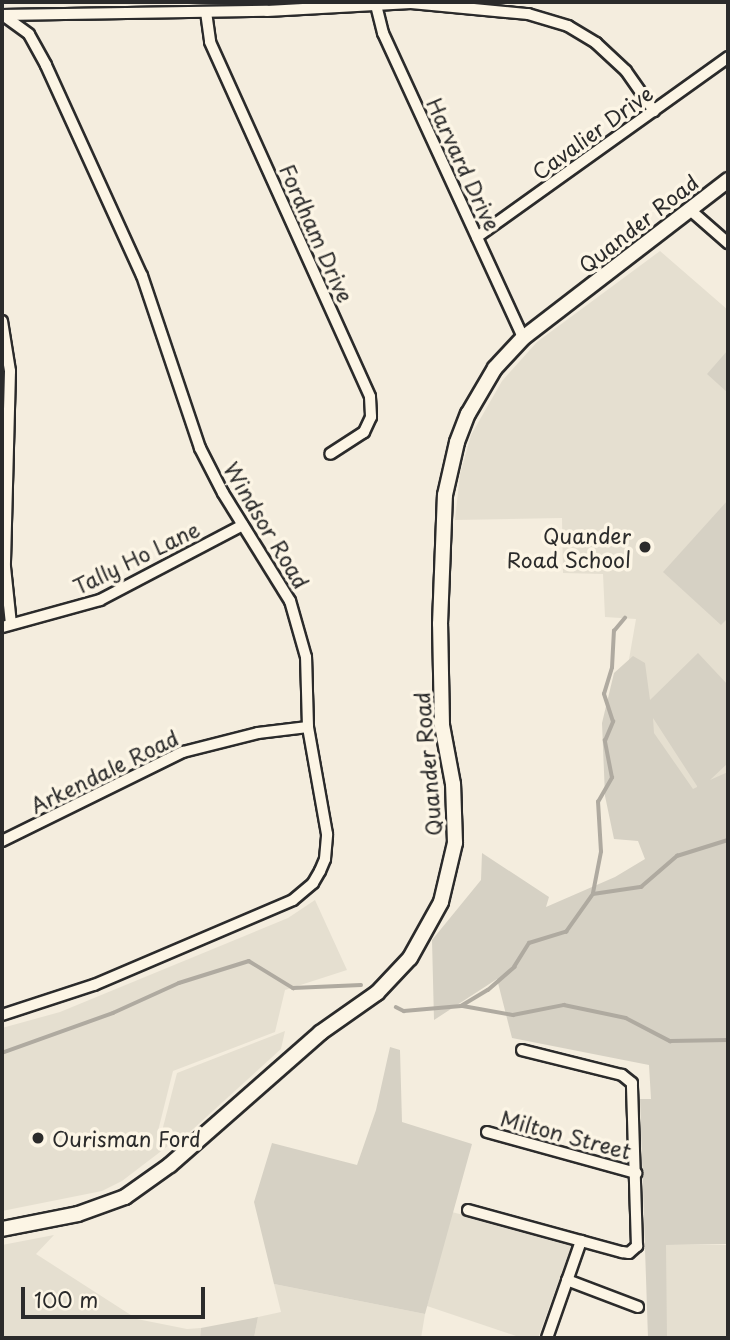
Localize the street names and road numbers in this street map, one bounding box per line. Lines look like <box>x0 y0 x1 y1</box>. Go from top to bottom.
street label: Cavalier Drive <box>526 79 658 185</box>
street label: Harvard Drive <box>422 93 506 235</box>
street label: Fordham Drive <box>275 159 359 307</box>
street label: Quander Road <box>573 168 703 278</box>
street label: Windsor Road <box>220 458 314 592</box>
street label: Tally Ho Lane <box>68 515 204 599</box>
street label: Quander Road <box>408 690 446 838</box>
street label: Arkendale Road <box>26 724 182 818</box>
street label: Milton Street <box>498 1105 634 1163</box>

